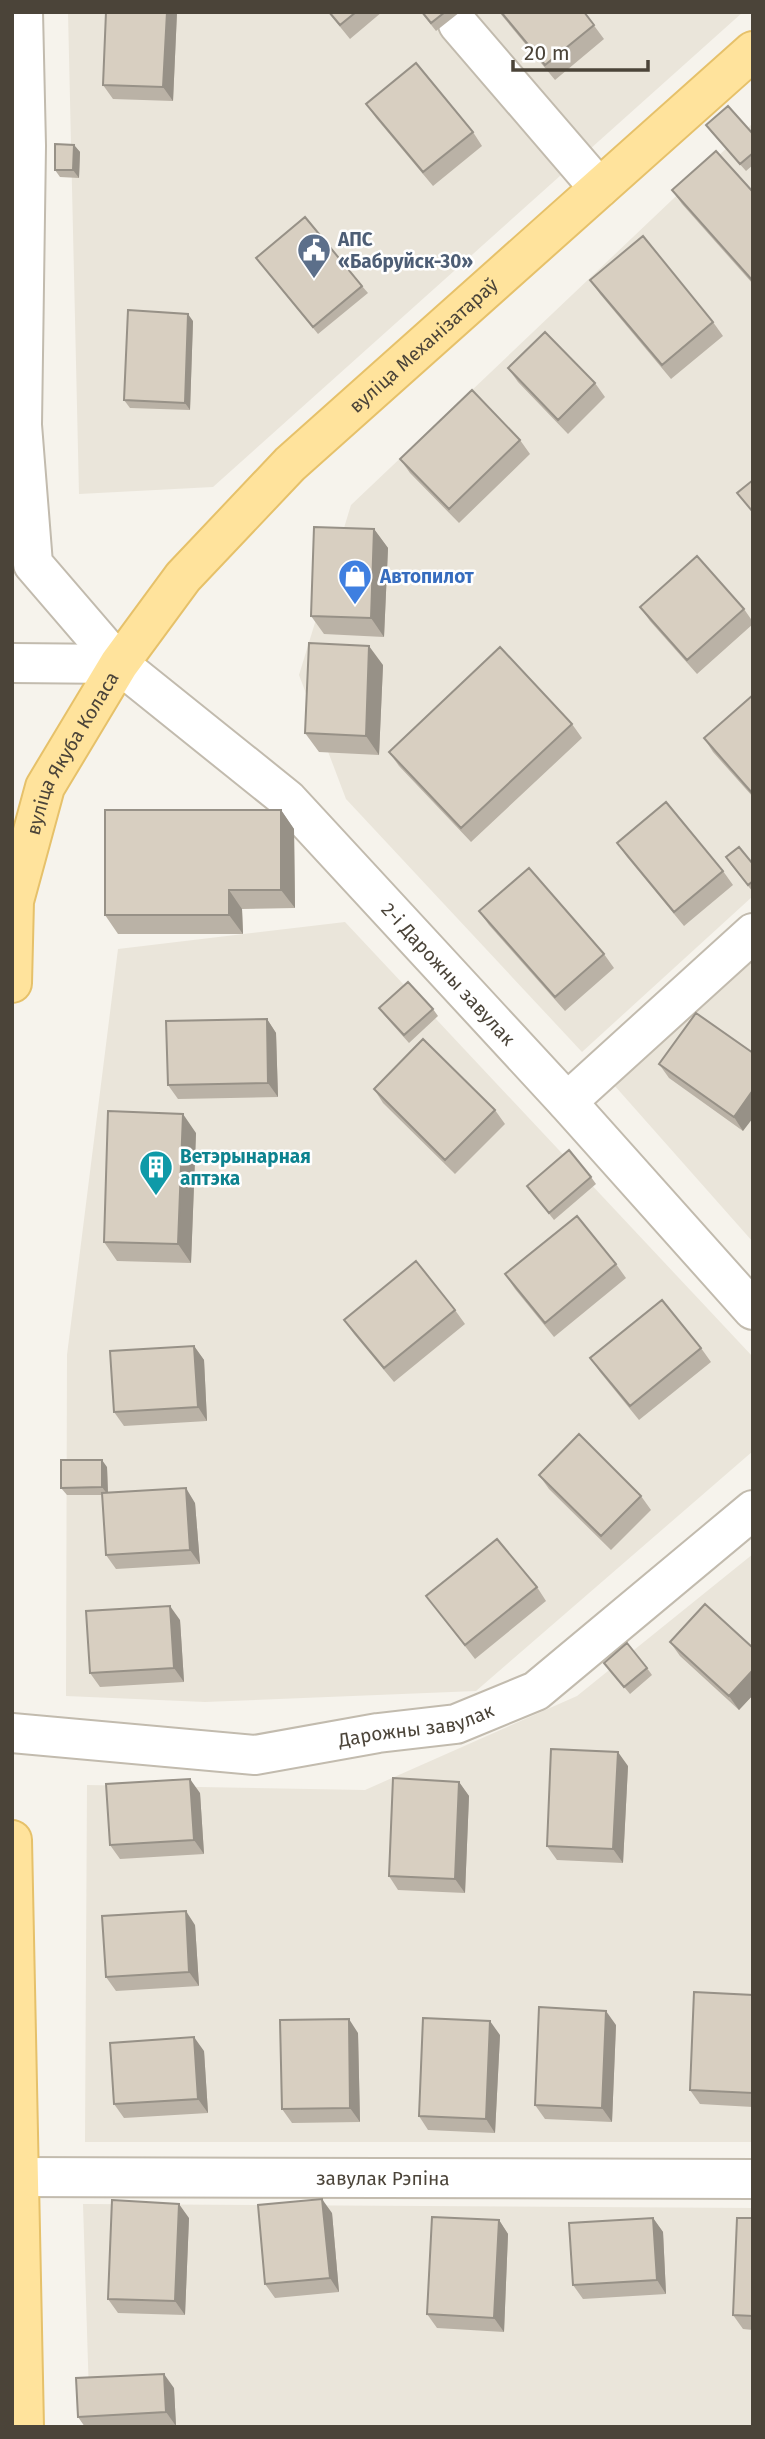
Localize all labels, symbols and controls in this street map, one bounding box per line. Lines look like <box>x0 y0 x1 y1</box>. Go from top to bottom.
scale bar <box>513 28 648 72</box>
text: 20 m <box>524 40 570 66</box>
place label: АПС «Бабруйск-30» <box>337 228 473 273</box>
public building icon: АПС «Бабруйск-30» <box>295 231 333 280</box>
street label: вуліца Механізатараў <box>345 273 503 418</box>
shop icon: Автопилот <box>336 557 374 606</box>
place label: Автопилот <box>379 565 475 588</box>
street label: вуліца Якуба Коласа <box>22 668 124 837</box>
street label: 2-і Дарожны завулак <box>377 898 520 1050</box>
place label: Ветэрынарная аптэка <box>180 1145 311 1190</box>
building icon: Ветэрынарная аптэка <box>137 1148 175 1197</box>
street label: Дарожны завулак <box>335 1699 498 1752</box>
street label: завулак Рэпіна <box>316 2167 450 2190</box>

